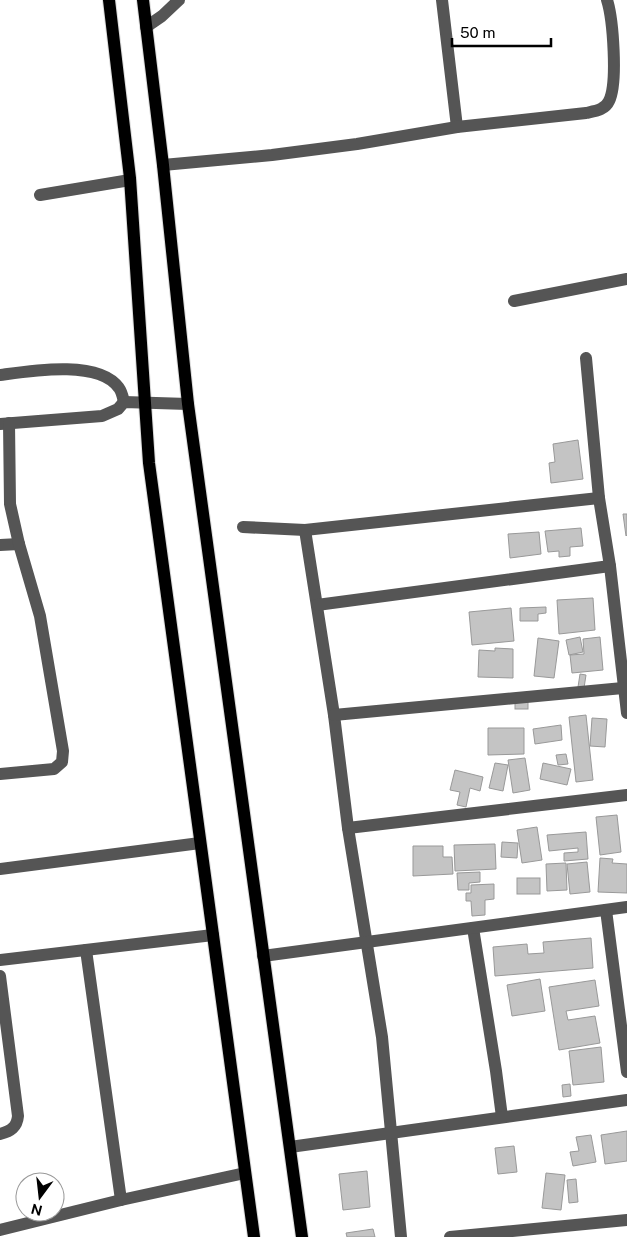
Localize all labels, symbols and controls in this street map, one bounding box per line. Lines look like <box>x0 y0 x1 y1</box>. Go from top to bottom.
scale bar <box>452 15 551 47</box>
text: 50 m <box>460 24 495 41</box>
north arrow <box>15 1172 65 1222</box>
text: N <box>29 1200 44 1219</box>

